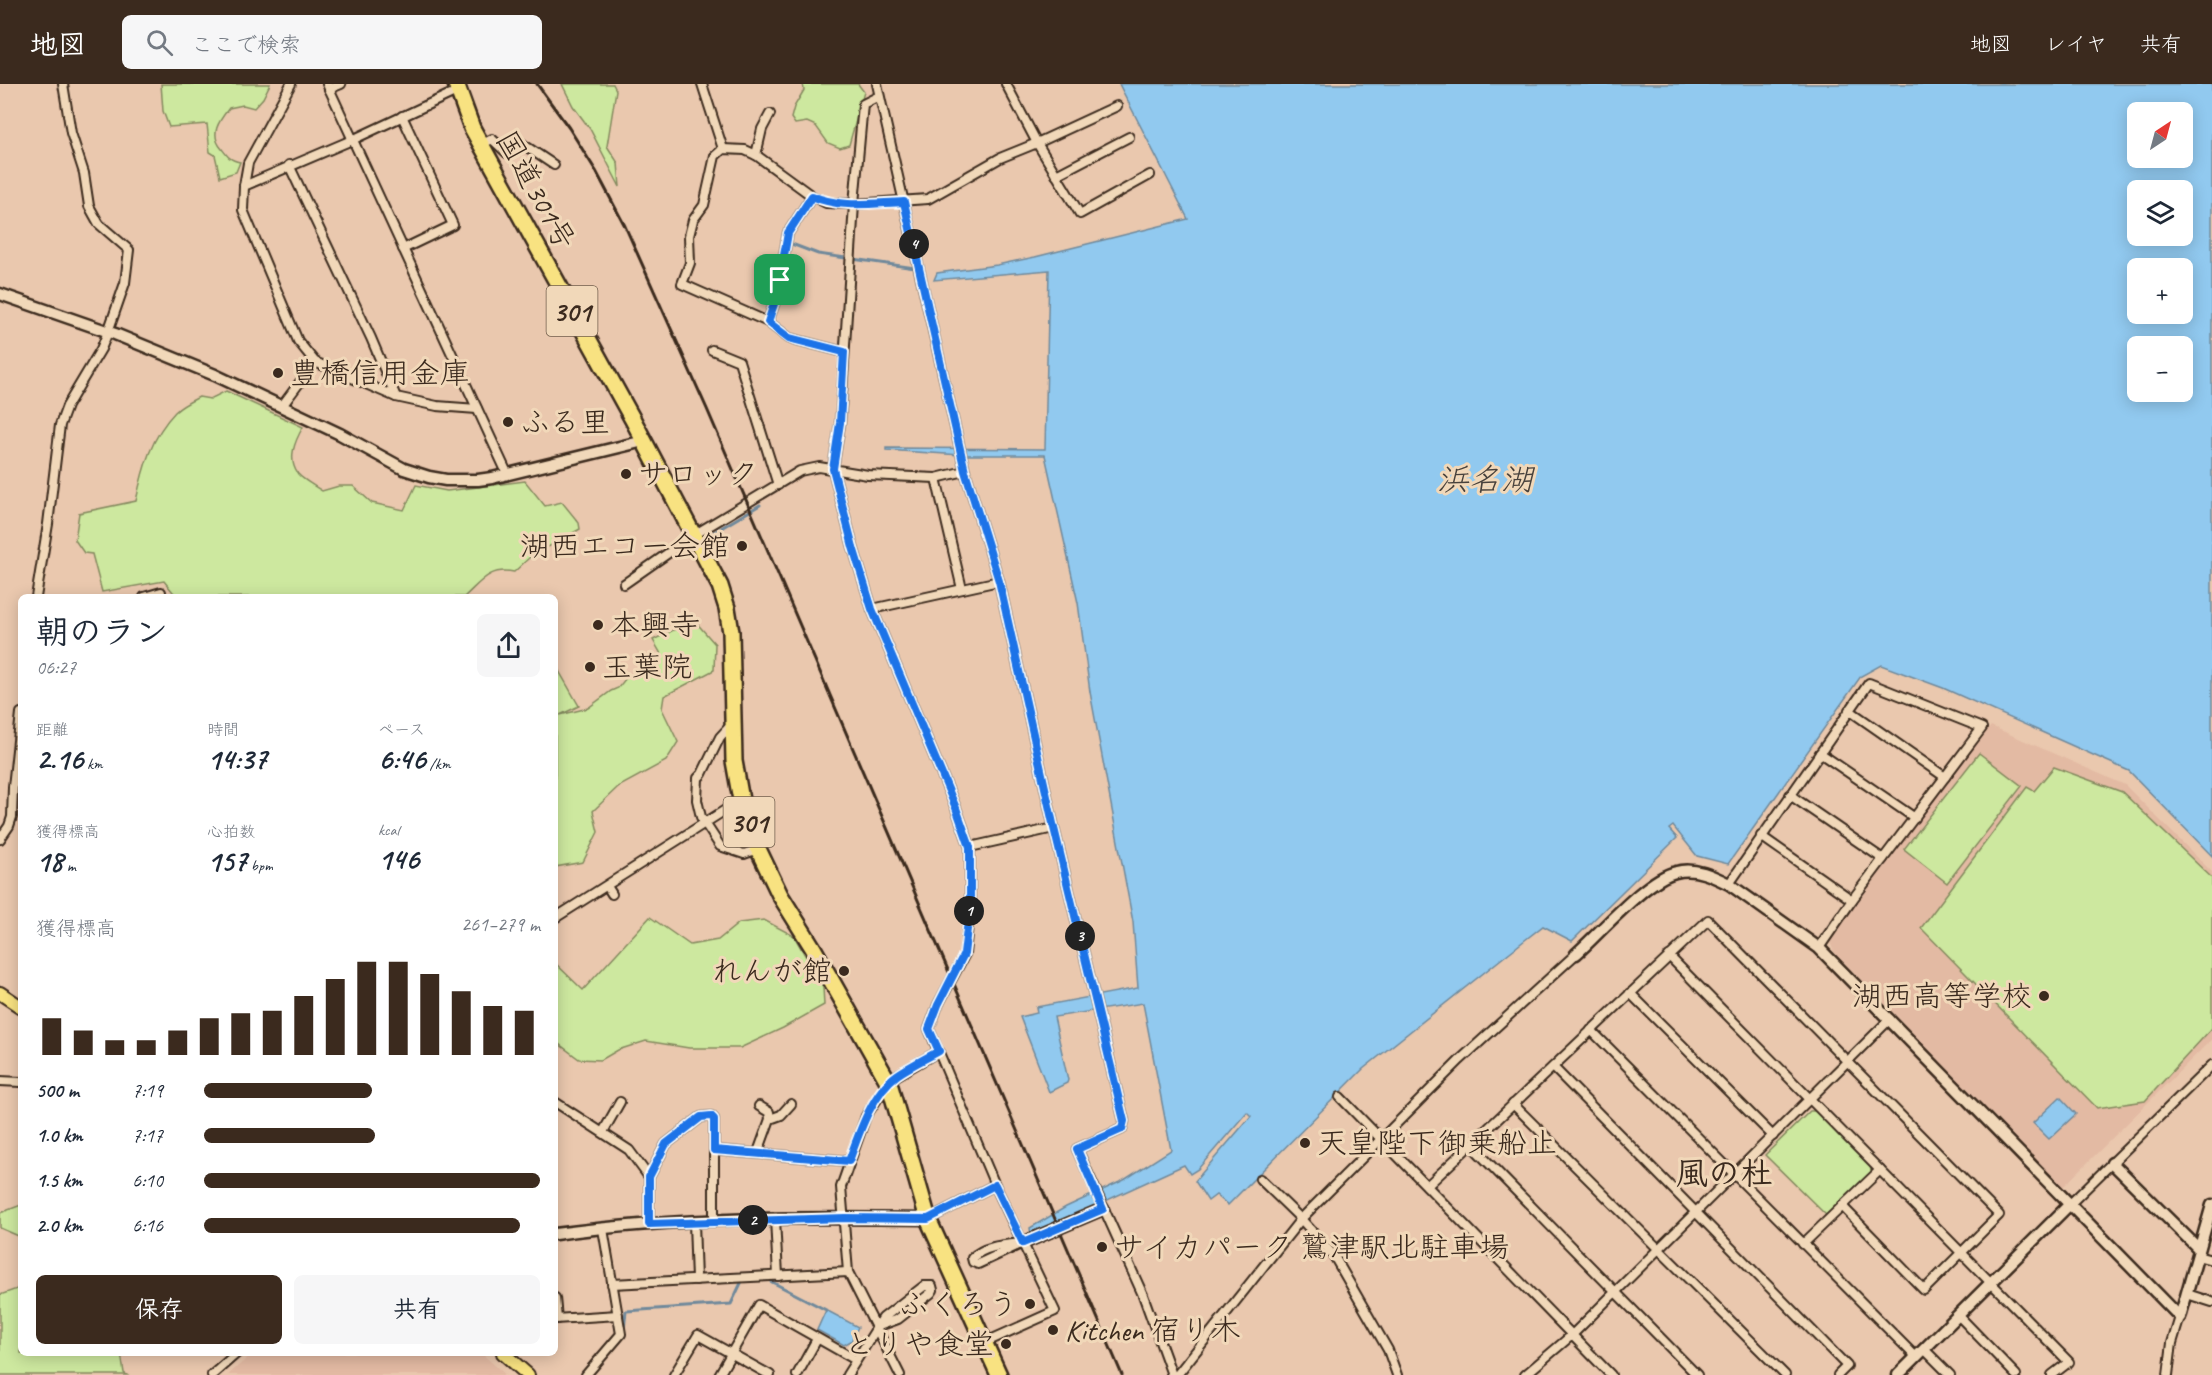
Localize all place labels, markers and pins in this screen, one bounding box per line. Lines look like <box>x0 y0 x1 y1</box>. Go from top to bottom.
pin: 4 <box>899 229 929 259</box>
pin <box>754 254 805 305</box>
place label: 豊橋信用金庫 <box>290 354 470 392</box>
marker: 豊橋信用金庫 <box>271 366 285 380</box>
place label: ふる里 <box>520 403 610 441</box>
marker: ふる里 <box>501 415 515 429</box>
place label: サロック <box>638 455 758 493</box>
marker: サロック <box>619 467 633 481</box>
place label: 湖西エコー会館 <box>520 527 730 565</box>
marker: 湖西エコー会館 <box>735 539 749 553</box>
place label: 本興寺 <box>610 606 700 644</box>
marker: 本興寺 <box>591 618 605 632</box>
place label: 玉葉院 <box>602 648 692 686</box>
marker: 玉葉院 <box>583 660 597 674</box>
pin: 1 <box>954 896 984 926</box>
pin: 3 <box>1065 921 1095 951</box>
place label: れんが館 <box>712 952 832 990</box>
marker: れんが館 <box>837 964 851 978</box>
place label: 湖西高等学校 <box>1852 977 2032 1015</box>
marker: 湖西高等学校 <box>2037 989 2051 1003</box>
place label: 天皇陛下御乗船止 <box>1317 1124 1557 1162</box>
marker: 天皇陛下御乗船止 <box>1298 1136 1312 1150</box>
pin: 2 <box>738 1205 768 1235</box>
place label: サイカパーク 鷲津駅北駐車場 <box>1114 1228 1509 1266</box>
marker: サイカパーク 鷲津駅北駐車場 <box>1095 1240 1109 1254</box>
place label: ふくろう <box>899 1285 1018 1323</box>
marker: ふくろう <box>1023 1297 1037 1311</box>
place label: Kitchen 宿り木 <box>1065 1311 1240 1349</box>
marker: Kitchen 宿り木 <box>1046 1323 1060 1337</box>
place label: とりや食堂 <box>844 1325 994 1363</box>
marker: とりや食堂 <box>999 1337 1013 1351</box>

